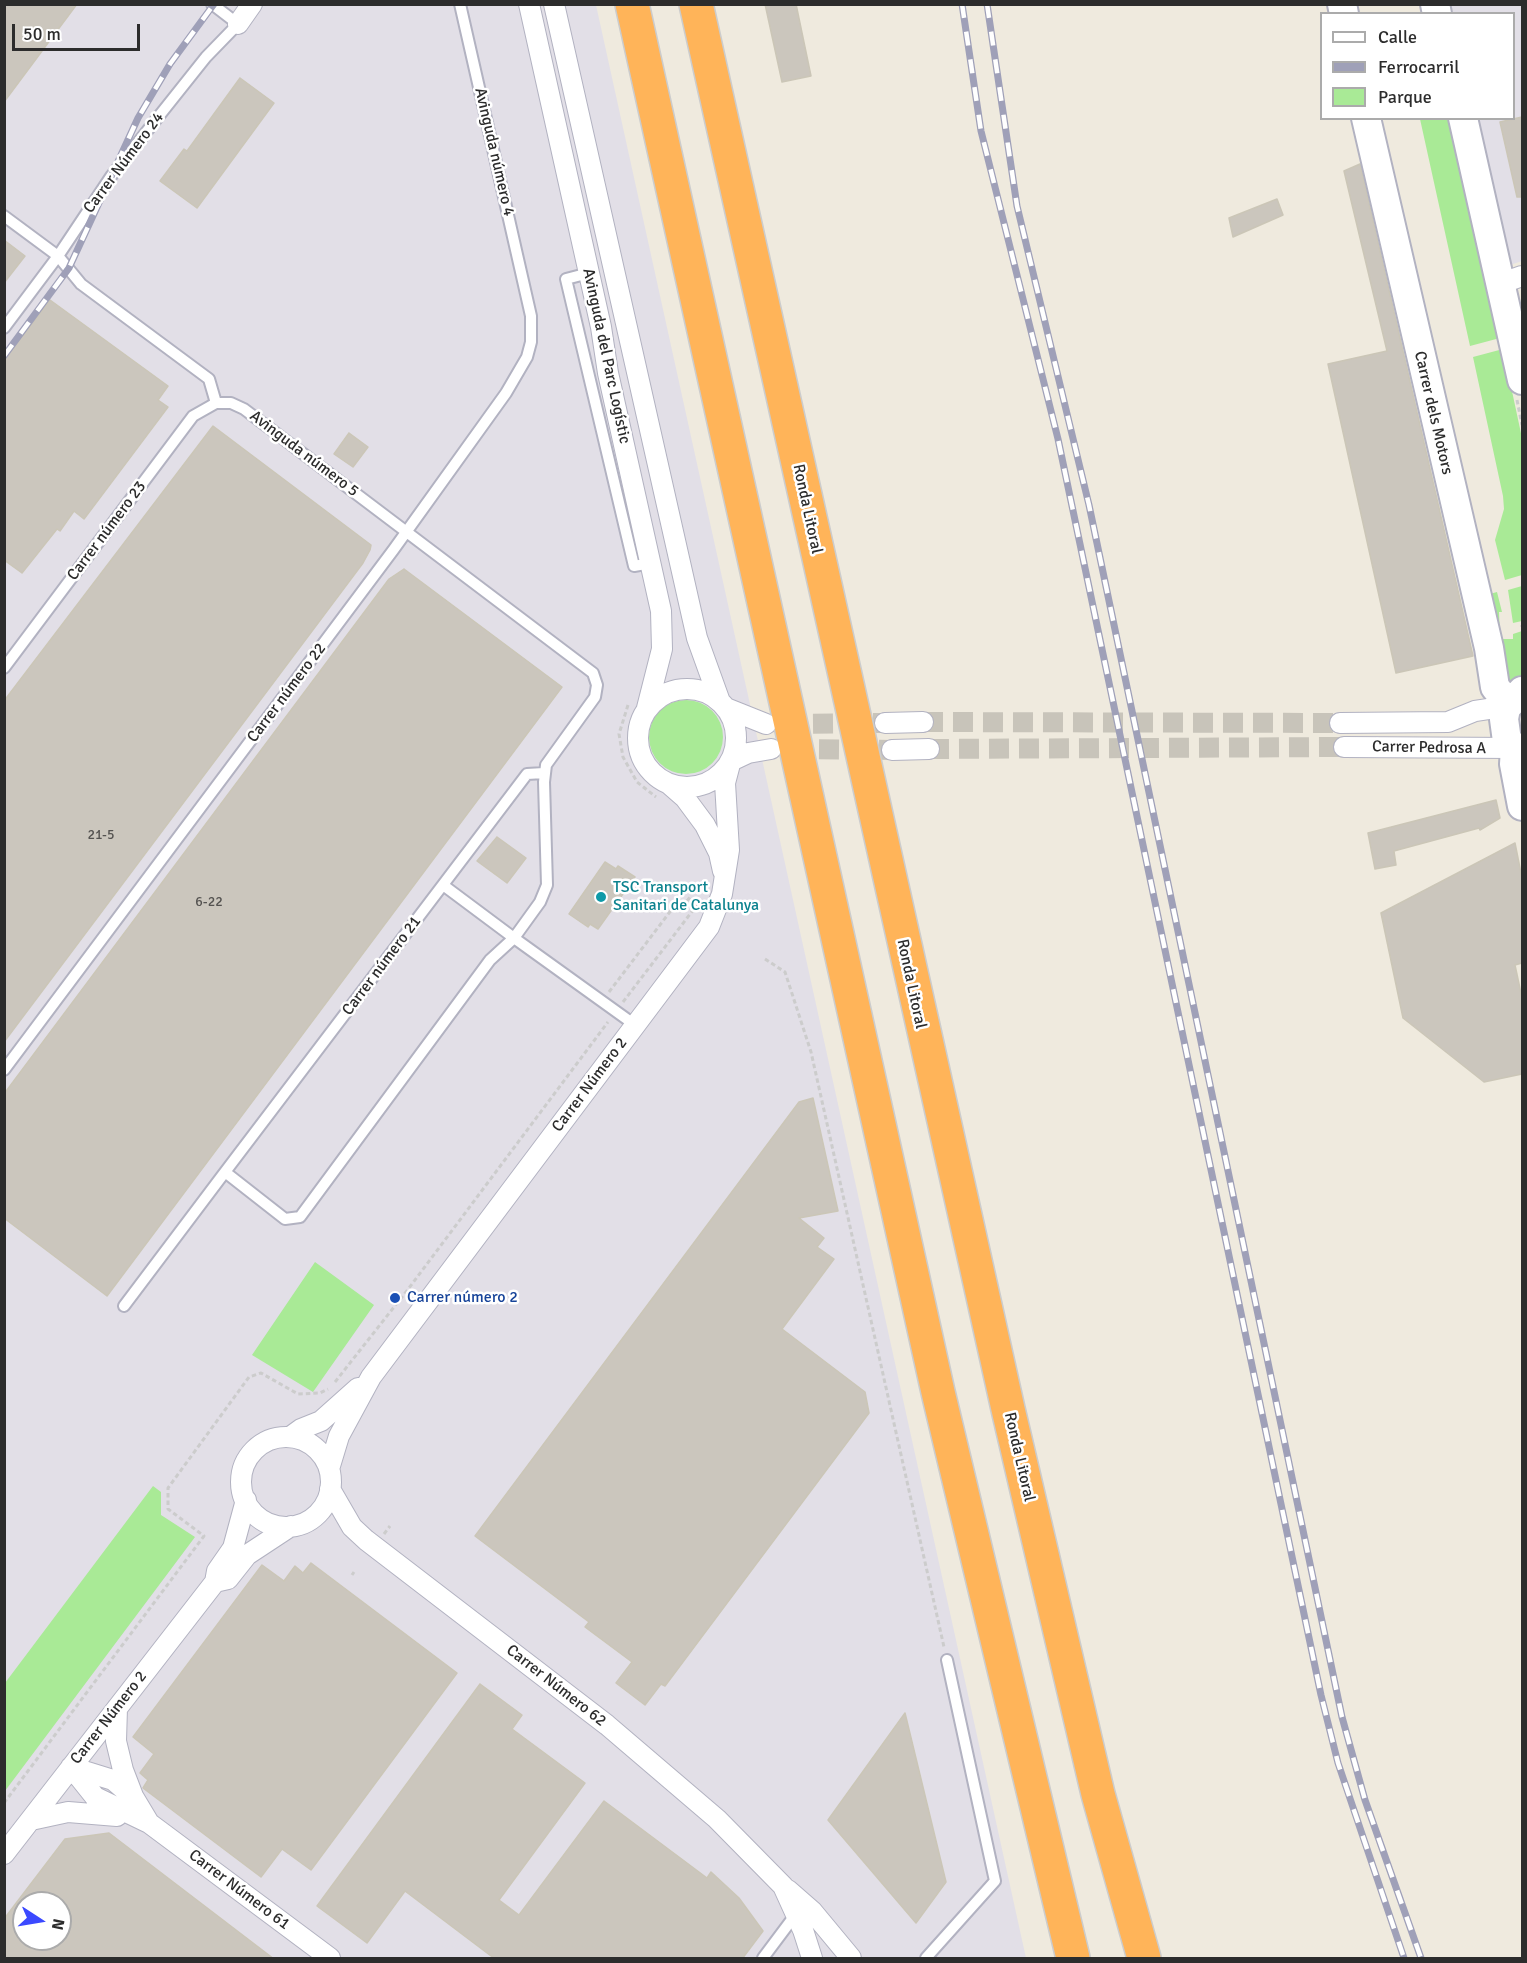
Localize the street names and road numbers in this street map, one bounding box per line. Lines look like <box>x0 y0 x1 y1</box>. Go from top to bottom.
street label: Avinguda número 4 <box>470 86 518 218</box>
street label: Carrer Número 24 <box>80 109 168 217</box>
street label: Avinguda del Parc Logístic <box>578 267 634 445</box>
street label: Carrer dels Motors <box>1409 349 1457 477</box>
street label: Avinguda número 5 <box>246 407 362 501</box>
street label: Ronda Litoral <box>788 462 826 556</box>
street label: Carrer número 23 <box>63 478 151 584</box>
street label: Carrer número 22 <box>243 640 331 746</box>
street label: Carrer Pedrosa A <box>1372 737 1486 759</box>
street label: Carrer número 21 <box>338 913 426 1019</box>
street label: Ronda Litoral <box>892 937 930 1031</box>
street label: Carrer Número 2 <box>548 1034 632 1136</box>
street label: Ronda Litoral <box>999 1410 1039 1504</box>
street label: Carrer Número 62 <box>502 1641 610 1731</box>
street label: Carrer Número 2 <box>67 1668 151 1768</box>
street label: Carrer Número 61 <box>185 1846 293 1934</box>

